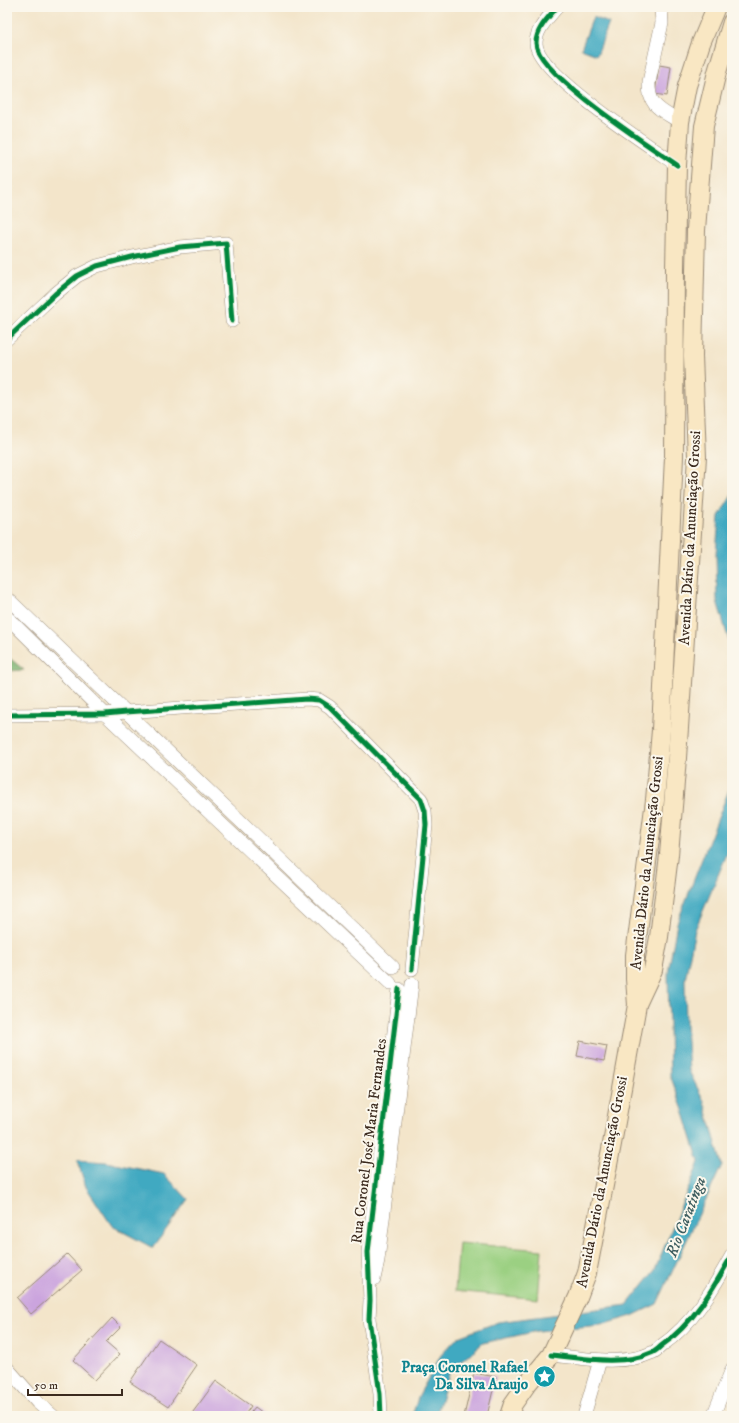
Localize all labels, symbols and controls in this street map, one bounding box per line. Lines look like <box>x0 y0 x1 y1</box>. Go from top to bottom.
street label: Avenida Dário da Anunciação Grossi <box>675 430 705 646</box>
street label: Avenida Dário da Anunciação Grossi <box>626 755 668 971</box>
street label: Rua Coronel José Maria Fernandes <box>347 1037 391 1245</box>
street label: Avenida Dário da Anunciação Grossi <box>572 1075 632 1289</box>
water label: Rio Caratinga <box>661 1174 710 1261</box>
place label: Praça Coronel Rafael Da Silva Araujo <box>401 1358 529 1394</box>
place icon: Praça Coronel Rafael Da Silva Araujo <box>531 1363 557 1389</box>
scale bar <box>28 1371 122 1397</box>
text: 50 m <box>34 1378 58 1393</box>

